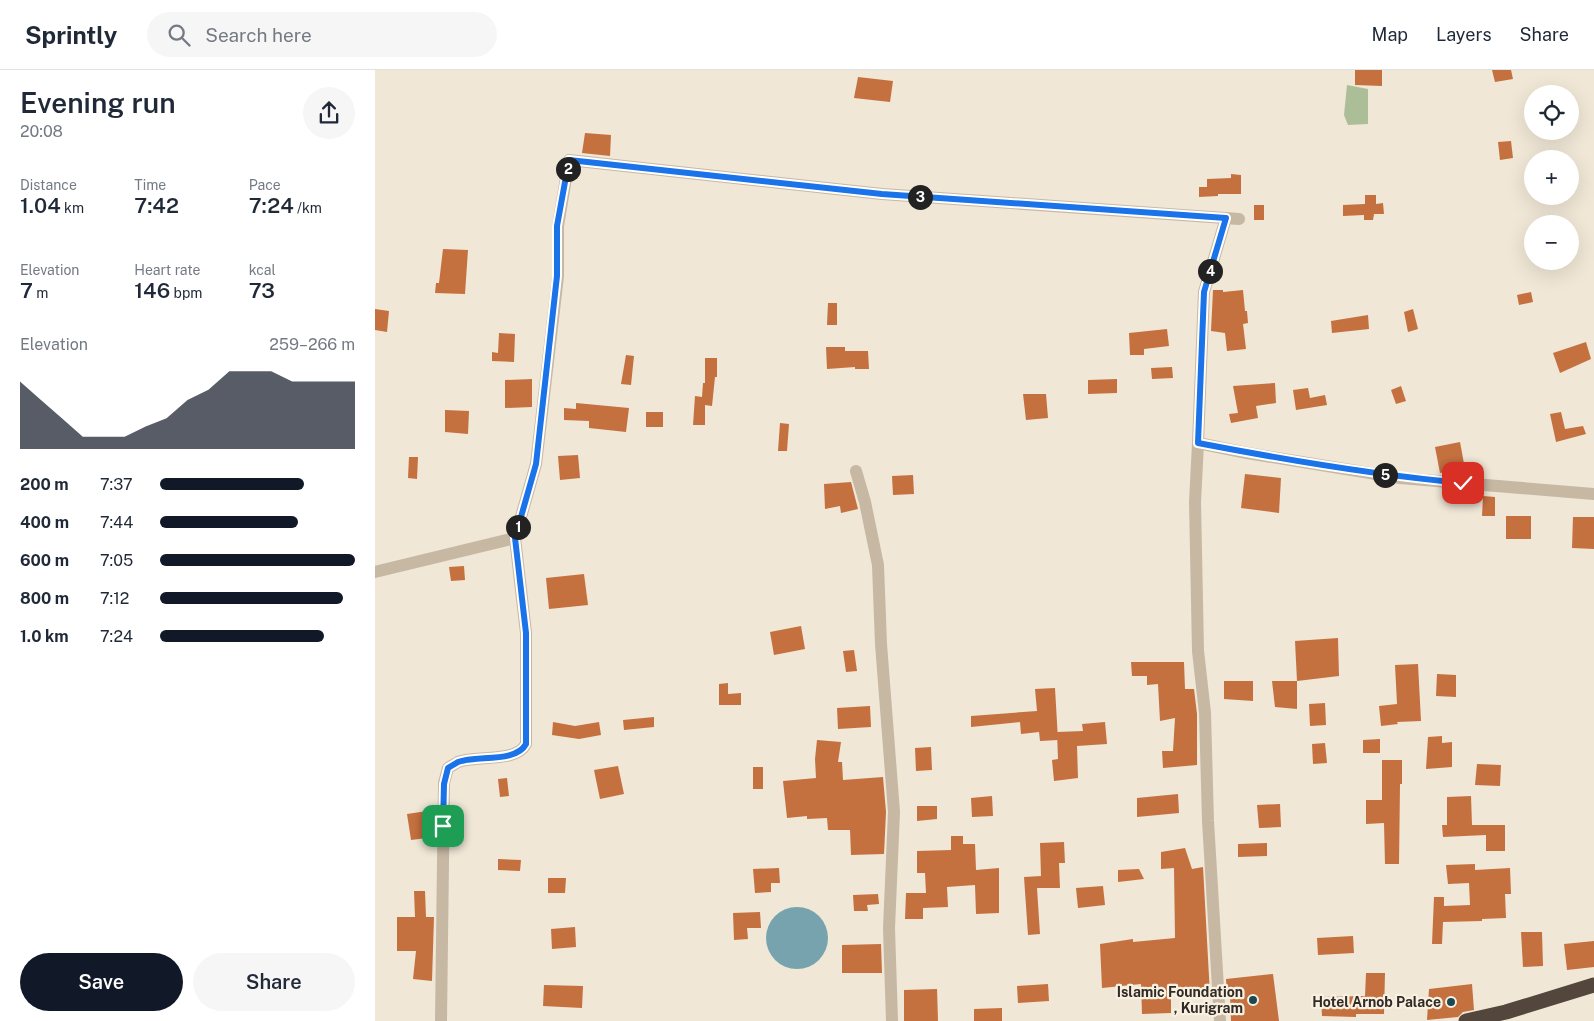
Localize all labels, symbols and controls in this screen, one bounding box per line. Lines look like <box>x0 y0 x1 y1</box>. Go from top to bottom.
search box <box>147 12 497 57</box>
text: Sprintly <box>25 21 117 49</box>
icon: search <box>165 21 193 49</box>
text: Search here <box>205 24 312 46</box>
text: Map <box>1372 24 1408 45</box>
text: Layers <box>1436 24 1492 45</box>
text: Share <box>1520 24 1569 45</box>
map controls <box>1524 85 1579 270</box>
button: locate <box>1524 85 1579 140</box>
text: Evening run <box>20 86 176 119</box>
button: share <box>303 87 355 139</box>
text: 20:08 <box>20 122 63 141</box>
button: + <box>1524 150 1579 205</box>
pin: 2 <box>555 156 581 182</box>
text: 2 <box>564 161 573 177</box>
text: Distance <box>20 177 77 193</box>
text: Time <box>134 177 166 193</box>
text: Pace <box>249 177 281 193</box>
pin: 3 <box>907 184 933 210</box>
text: 3 <box>916 189 925 205</box>
text: 1.04 <box>20 193 61 218</box>
text: 7:42 <box>134 193 179 218</box>
text: 7:24 <box>249 193 294 218</box>
text: km <box>61 200 84 216</box>
text: /km <box>294 200 322 216</box>
button: − <box>1524 215 1579 270</box>
pin: 4 <box>1197 258 1223 284</box>
text: Elevation <box>20 262 79 278</box>
text: Heart rate <box>134 262 201 278</box>
text: kcal <box>249 262 276 278</box>
text: 4 <box>1206 263 1215 279</box>
text: 7 <box>20 278 33 303</box>
text: 146 <box>134 278 170 303</box>
text: 73 <box>249 278 275 303</box>
text: m <box>33 285 48 301</box>
text: bpm <box>170 285 202 301</box>
text: Elevation <box>20 335 88 354</box>
text: 259–266 m <box>269 335 355 354</box>
pin: 5 <box>1373 462 1397 488</box>
pin <box>1442 462 1484 504</box>
text: 5 <box>1381 467 1390 483</box>
icon: check <box>1449 469 1477 497</box>
text: 200 m <box>20 475 69 494</box>
text: 7:37 <box>100 475 133 494</box>
text: 400 m <box>20 513 69 532</box>
text: 7:44 <box>100 513 133 532</box>
pin: 1 <box>505 514 531 540</box>
text: 1 <box>516 519 522 535</box>
text: 600 m <box>20 551 69 570</box>
text: 7:05 <box>100 551 133 570</box>
text: 800 m <box>20 589 69 608</box>
text: 7:12 <box>100 589 129 608</box>
text: 1.0 km <box>20 627 69 646</box>
text: 7:24 <box>100 627 133 646</box>
pin <box>422 805 464 847</box>
icon: arrive <box>429 812 457 840</box>
button: Save <box>20 953 183 1011</box>
button: Share <box>193 953 355 1011</box>
place label: Islamic Foundation , Kurigram <box>1117 984 1243 1016</box>
marker: Islamic Foundation , Kurigram <box>1247 994 1259 1006</box>
place label: Hotel Arnob Palace <box>1312 994 1441 1010</box>
marker: Hotel Arnob Palace <box>1445 996 1457 1008</box>

